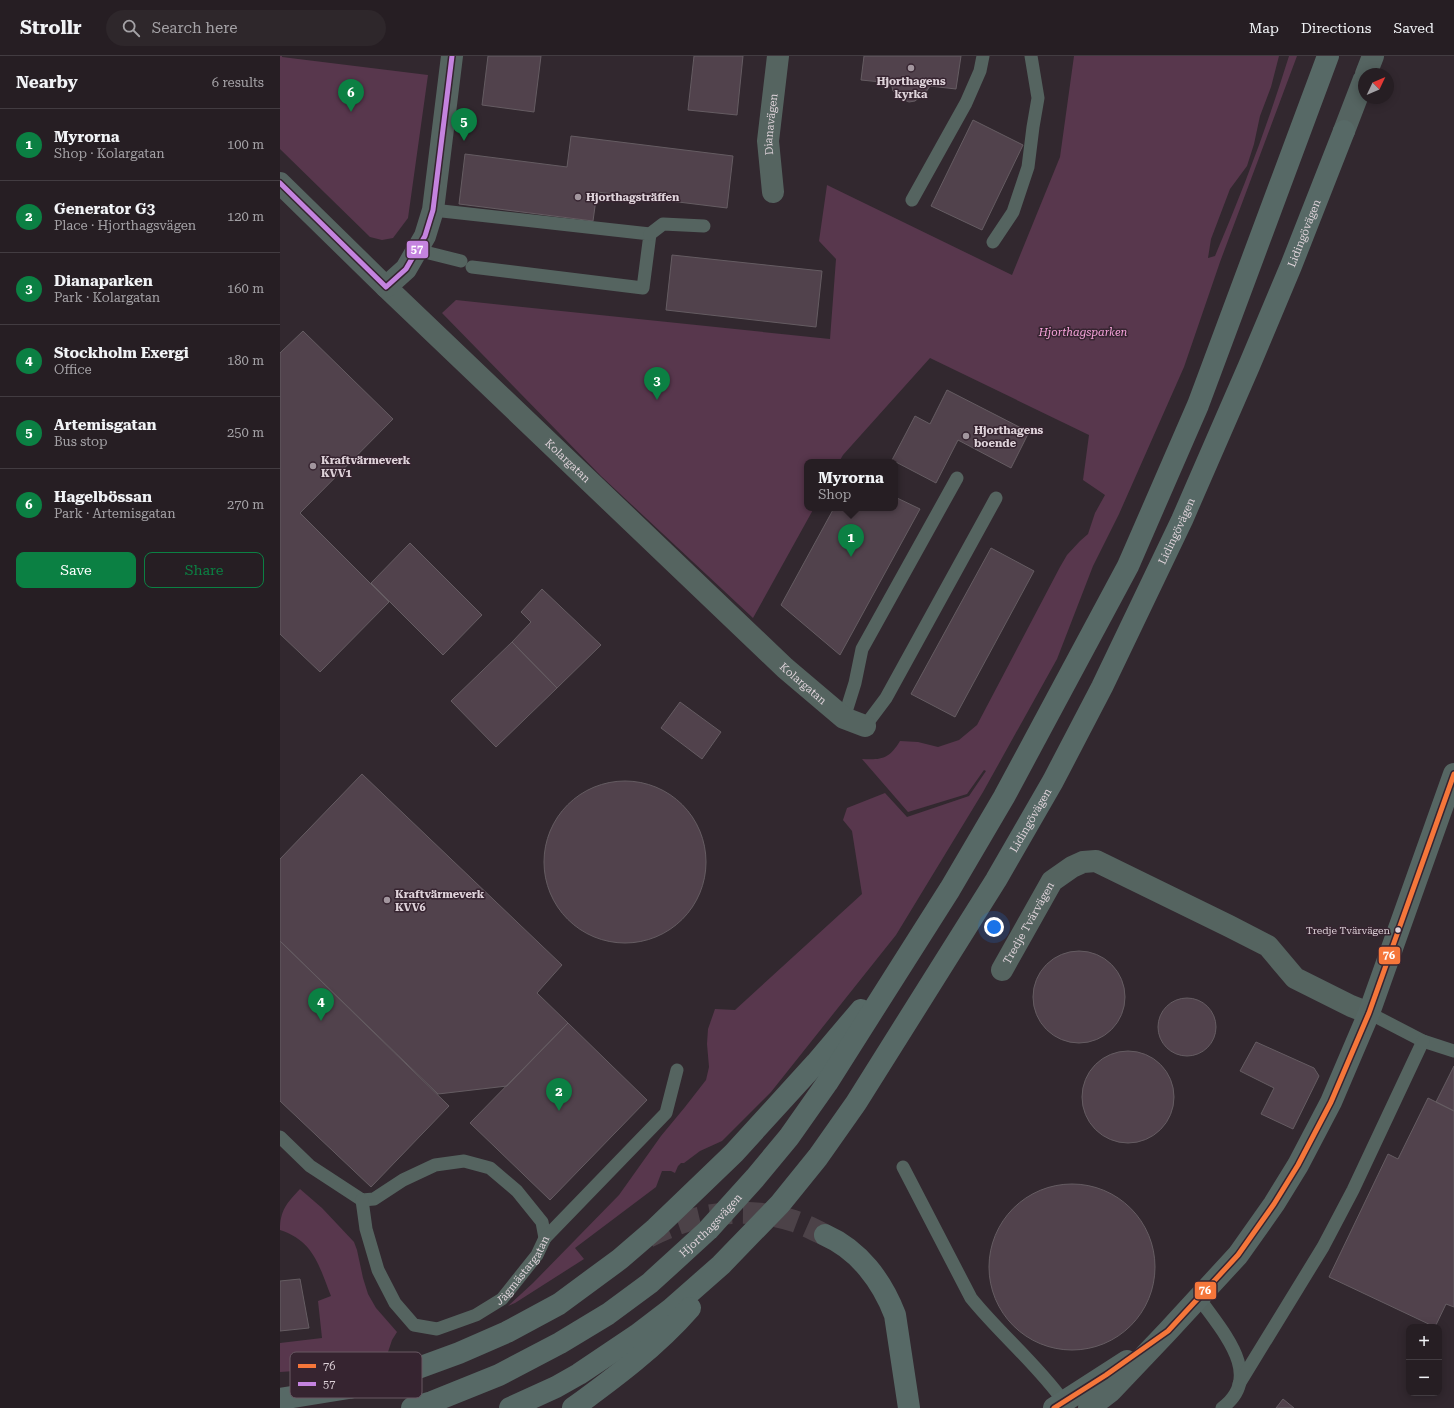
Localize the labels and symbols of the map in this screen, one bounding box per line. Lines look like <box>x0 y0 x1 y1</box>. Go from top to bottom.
marker: Hjorthagens kyrka <box>906 63 916 73</box>
north arrow <box>1358 68 1394 104</box>
place label: Hjorthagens kyrka <box>876 75 946 101</box>
pin: 6 <box>338 79 364 112</box>
street label: Dianavägen <box>761 93 780 156</box>
pin: 5 <box>451 108 477 141</box>
place label: Hjorthagsträffen <box>586 191 680 204</box>
marker: Hjorthagsträffen <box>573 192 583 202</box>
street label: Lidingövägen <box>1285 197 1323 269</box>
line badge: 57 <box>406 240 429 259</box>
text: 57 <box>411 243 423 256</box>
park label: Hjorthagsparken <box>1038 326 1128 339</box>
pin: 3 <box>644 367 670 400</box>
place label: Hjorthagens boende <box>974 424 1044 450</box>
marker: Hjorthagens boende <box>961 431 971 441</box>
street label: Kolargatan <box>543 436 593 485</box>
place label: Kraftvärmeverk KVV1 <box>321 454 411 480</box>
marker: Kraftvärmeverk KVV1 <box>308 461 318 471</box>
street label: Lidingövägen <box>1155 496 1197 566</box>
pin: 1 <box>838 524 864 557</box>
street label: Kolargatan <box>777 660 829 707</box>
street label: Lidingövägen <box>1007 786 1054 854</box>
street label: Tredje Tvärvägen <box>1000 879 1057 966</box>
place label: Kraftvärmeverk KVV6 <box>395 888 485 914</box>
marker: Kraftvärmeverk KVV6 <box>382 895 392 905</box>
your location <box>984 917 1004 937</box>
place label: Tredje Tvärvägen <box>1306 925 1391 936</box>
marker: Tredje Tvärvägen <box>1393 925 1403 935</box>
line badge: 76 <box>1378 946 1401 965</box>
text: 76 <box>1383 949 1395 962</box>
pin: 4 <box>308 988 334 1021</box>
pin: 2 <box>546 1078 572 1111</box>
street label: Hjorthagsvägen <box>677 1191 744 1260</box>
street label: Jägmästargatan <box>494 1233 552 1308</box>
line badge: 76 <box>1194 1281 1217 1300</box>
text: 76 <box>1199 1284 1211 1297</box>
legend <box>290 1352 422 1398</box>
text: 76 <box>323 1360 335 1373</box>
text: 57 <box>323 1378 335 1391</box>

